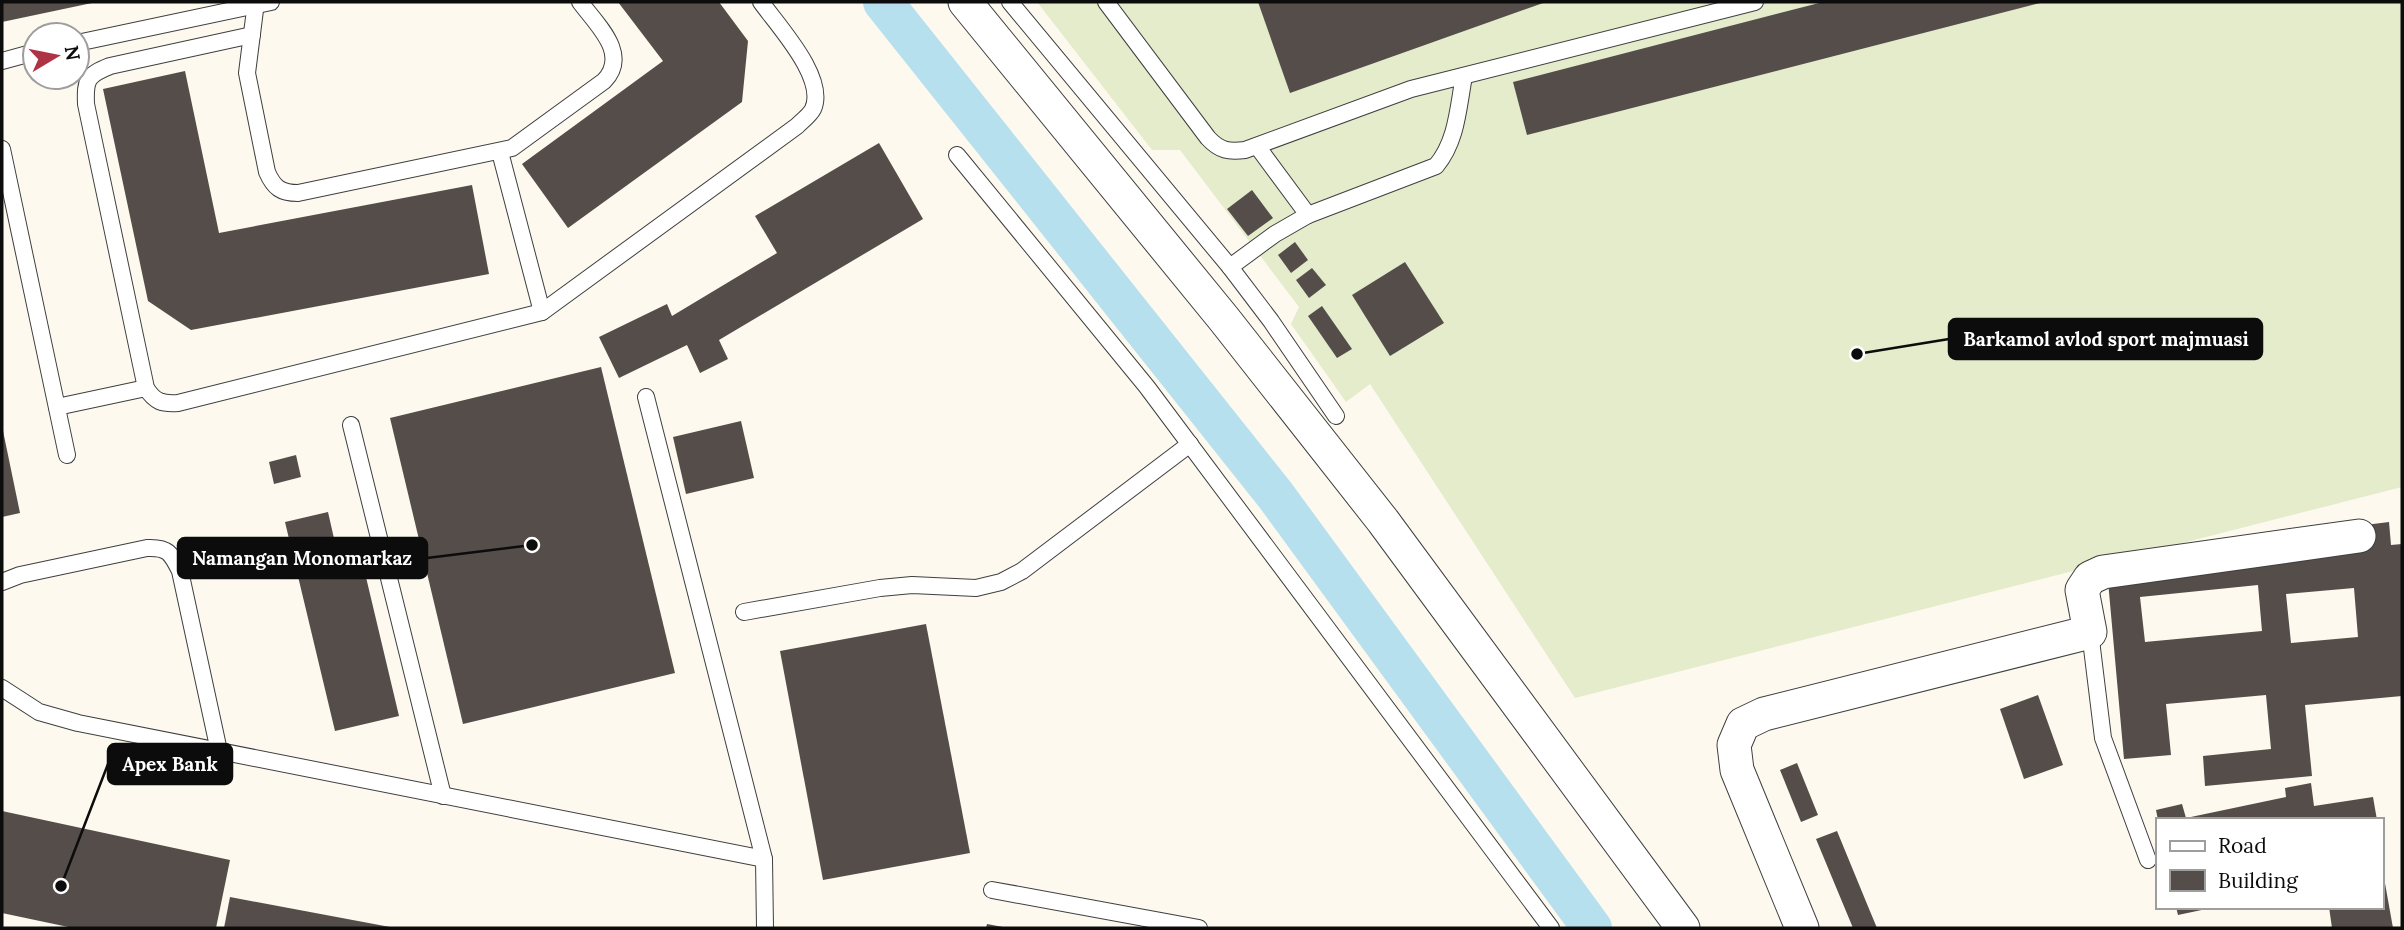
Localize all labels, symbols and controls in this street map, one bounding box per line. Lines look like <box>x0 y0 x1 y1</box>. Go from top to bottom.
north arrow <box>21 21 91 91</box>
text: N <box>60 44 86 63</box>
callout: Barkamol avlod sport majmuasi <box>1949 319 2262 359</box>
text: Barkamol avlod sport majmuasi <box>1963 327 2249 351</box>
callout: Namangan Monomarkaz <box>178 538 427 578</box>
text: Namangan Monomarkaz <box>192 546 412 570</box>
callout: Apex Bank <box>108 744 232 784</box>
text: Apex Bank <box>122 752 218 776</box>
legend <box>2156 818 2383 909</box>
text: Road <box>2218 832 2267 859</box>
text: Building <box>2218 867 2298 894</box>

